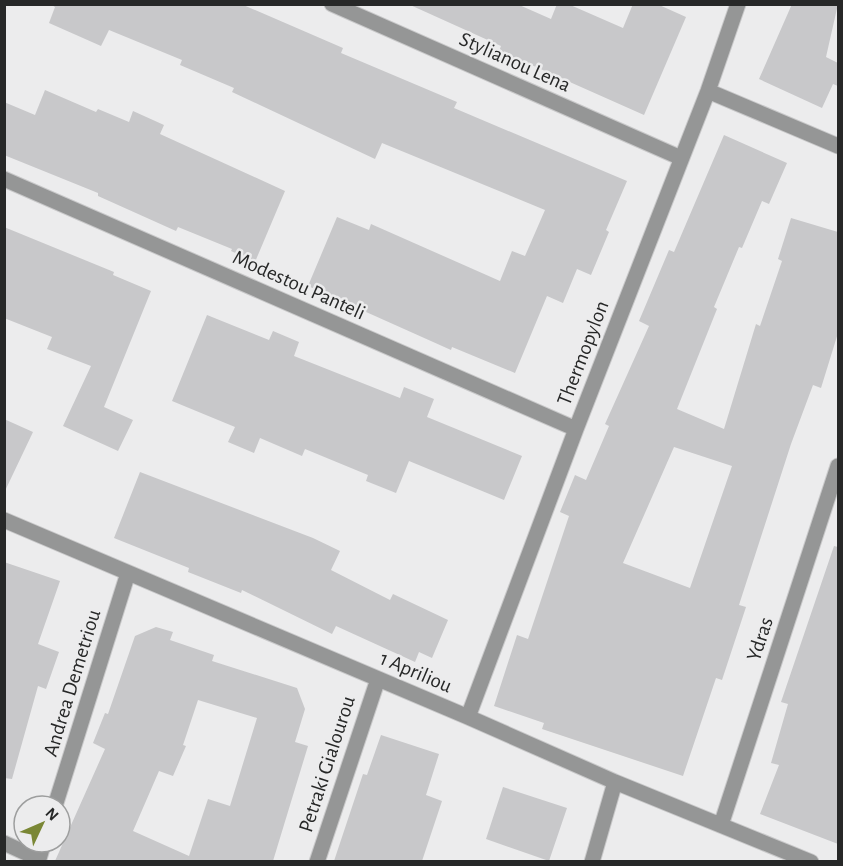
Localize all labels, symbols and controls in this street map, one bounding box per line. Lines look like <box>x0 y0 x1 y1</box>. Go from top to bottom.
street label: Stylianou Lena <box>456 28 574 96</box>
street label: Modestou Panteli <box>230 246 368 324</box>
street label: Thermopylon <box>553 298 613 408</box>
street label: Andrea Demetriou <box>40 607 104 759</box>
street label: Ydras <box>743 615 777 663</box>
street label: 1 Apriliou <box>377 647 455 697</box>
street label: Petraki Gialourou <box>295 693 359 835</box>
north arrow <box>12 794 72 854</box>
text: N <box>42 805 62 824</box>

